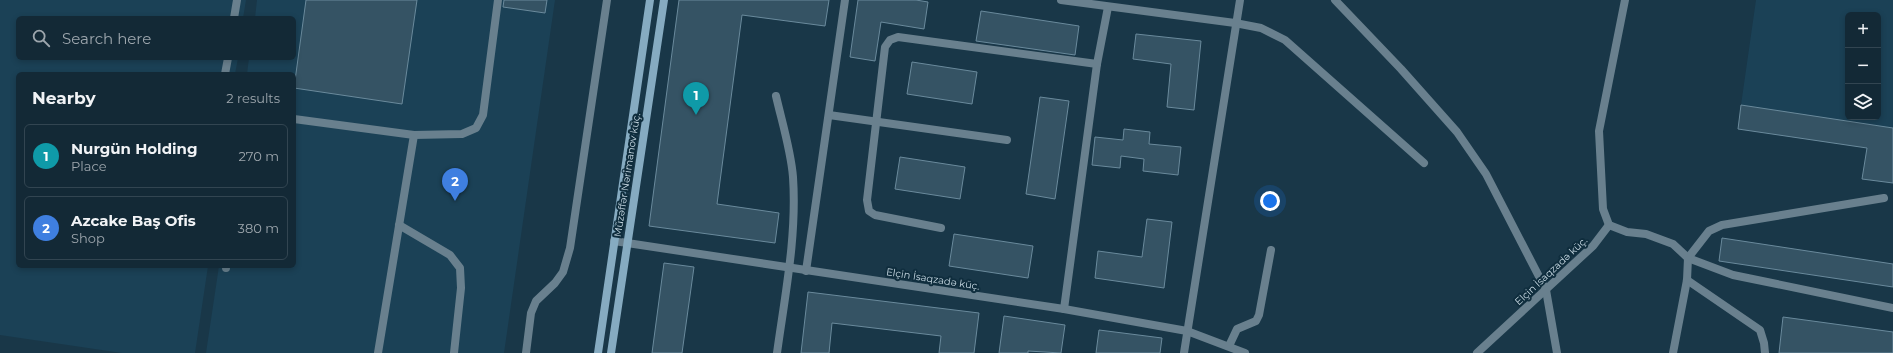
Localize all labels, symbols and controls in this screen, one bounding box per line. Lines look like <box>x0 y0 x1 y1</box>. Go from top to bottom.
map controls <box>1845 12 1881 120</box>
button: + <box>1845 12 1881 48</box>
search box <box>16 16 296 60</box>
icon: search <box>30 27 52 49</box>
text: Search here <box>62 29 151 48</box>
button: − <box>1845 48 1881 84</box>
pin: 1 <box>683 82 709 115</box>
button: layers <box>1845 84 1881 120</box>
text: Nearby <box>32 88 96 108</box>
text: 2 results <box>226 90 280 106</box>
street label: Müzəffər Nərimanov küç. <box>611 112 643 238</box>
text: Nurgün Holding <box>71 139 197 158</box>
text: 1 <box>43 148 49 164</box>
text: 270 m <box>238 148 279 164</box>
text: Place <box>71 158 107 174</box>
pin: 2 <box>442 168 468 201</box>
your location <box>1260 191 1280 211</box>
text: Azcake Baş Ofis <box>71 211 196 230</box>
text: 2 <box>42 220 50 236</box>
text: 380 m <box>238 220 279 236</box>
text: Shop <box>71 230 105 246</box>
street label: Elçin İsaqzadə küç. <box>1512 234 1590 308</box>
street label: Elçin İsaqzadə küç. <box>885 265 981 293</box>

